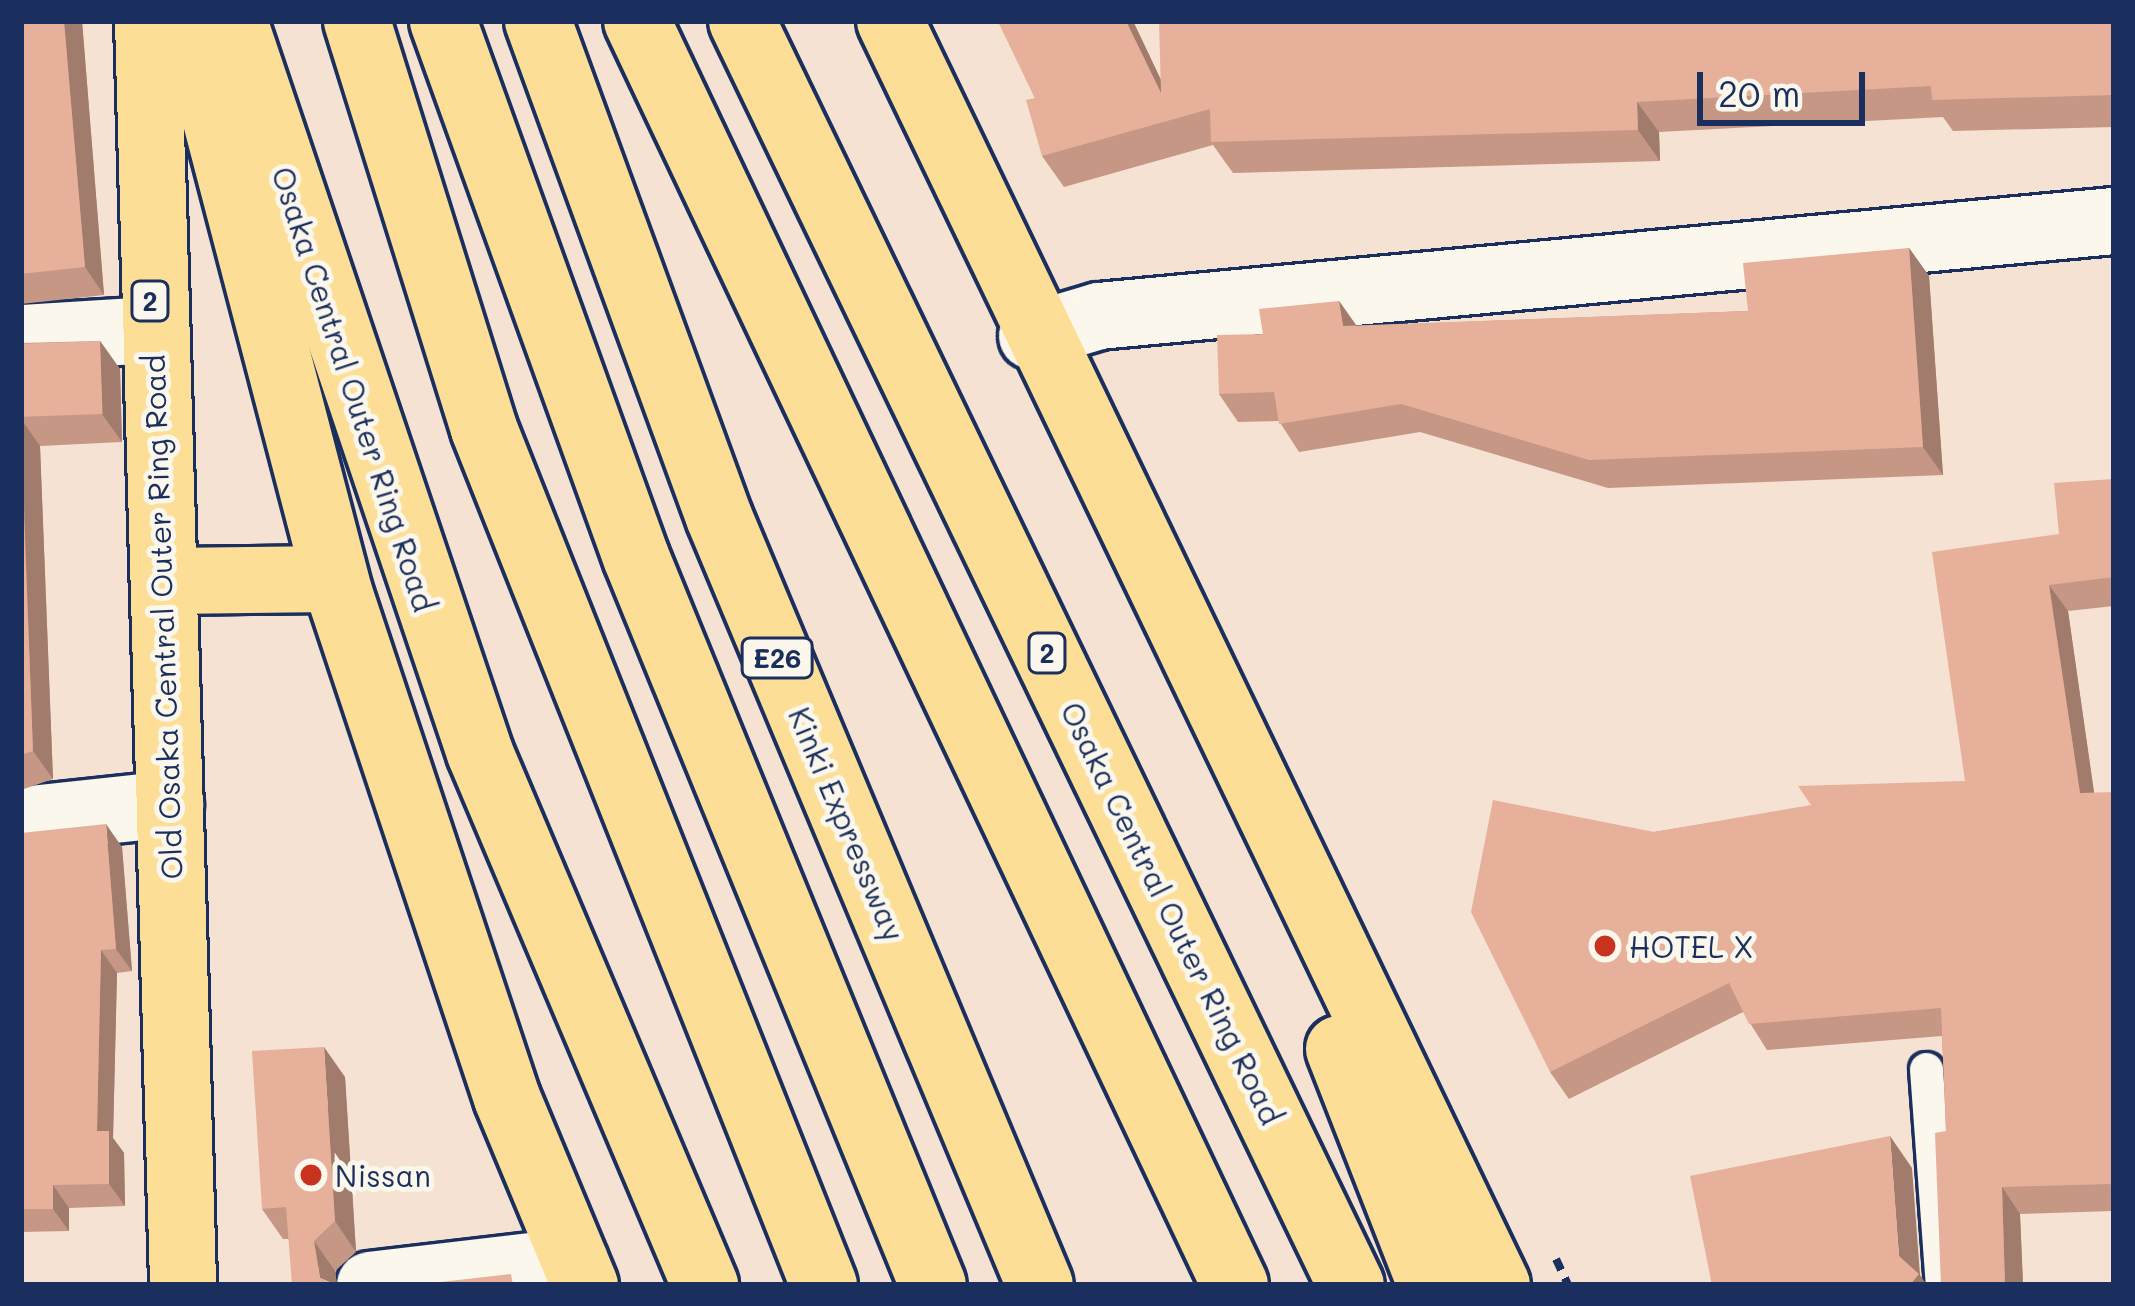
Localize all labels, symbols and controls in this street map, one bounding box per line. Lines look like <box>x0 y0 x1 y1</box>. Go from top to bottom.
scale bar <box>1703 48 1871 122</box>
text: 20 m <box>1718 69 1800 116</box>
street label: Osaka Central Outer Ring Road <box>265 162 443 616</box>
road number: 2 <box>129 280 171 322</box>
street label: Old Osaka Central Outer Ring Road <box>135 354 189 880</box>
road number: 2 <box>1026 632 1068 674</box>
road number: E26 <box>738 637 816 679</box>
street label: Osaka Central Outer Ring Road <box>1054 696 1290 1130</box>
street label: Kinki Expressway <box>782 702 912 946</box>
place label: HOTEL X <box>1629 928 1753 964</box>
marker: HOTEL X <box>1592 933 1618 959</box>
place label: Nissan <box>335 1157 431 1193</box>
marker: Nissan <box>298 1162 324 1188</box>

